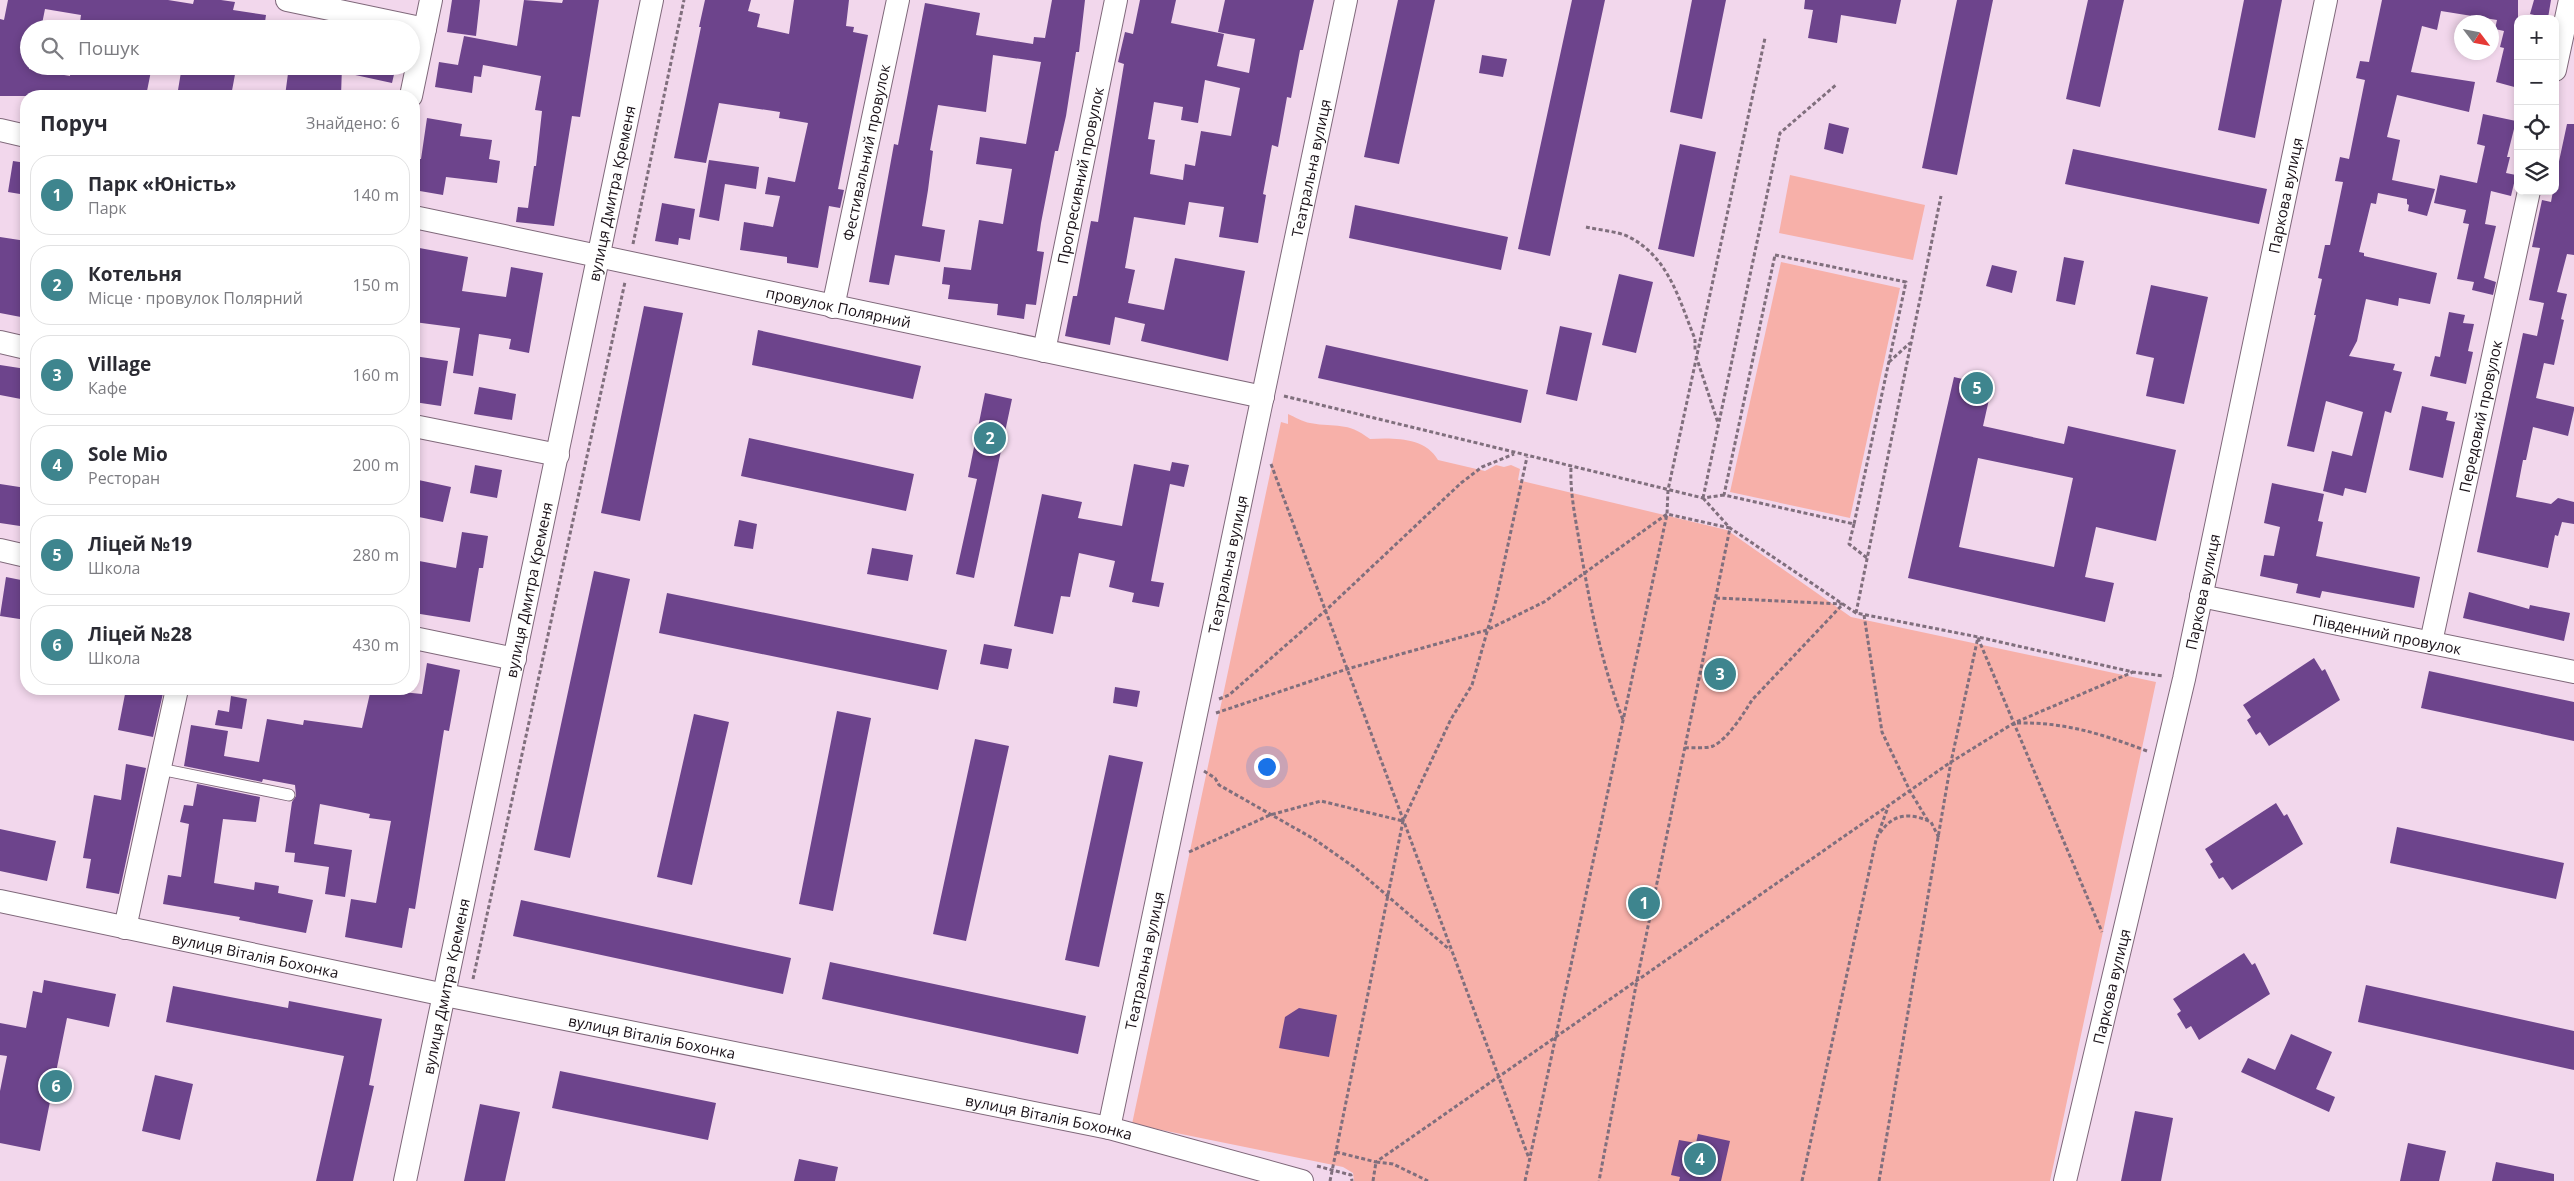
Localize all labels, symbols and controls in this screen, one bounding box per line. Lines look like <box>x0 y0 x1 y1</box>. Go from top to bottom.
north arrow <box>2454 15 2499 60</box>
map controls <box>2514 15 2559 195</box>
button: + <box>2514 15 2559 60</box>
search box <box>20 20 420 75</box>
icon: search <box>38 34 66 62</box>
text: Пошук <box>78 35 140 61</box>
button: − <box>2514 60 2559 105</box>
street label: Фестивальний провулок <box>837 62 894 243</box>
street label: Прогресивний провулок <box>1052 85 1108 266</box>
street label: Театральна вулиця <box>1286 97 1335 239</box>
street label: вулиця Дмитра Кременя <box>583 104 640 283</box>
button: locate <box>2514 105 2559 150</box>
text: Поруч <box>40 109 108 137</box>
text: Знайдено: 6 <box>306 112 400 134</box>
street label: Паркова вулиця <box>2263 136 2307 255</box>
button: layers <box>2514 150 2559 195</box>
text: Парк «Юність» <box>88 171 236 197</box>
text: 1 <box>52 184 62 206</box>
text: 140 m <box>353 184 399 206</box>
text: Парк <box>88 197 127 219</box>
text: Котельня <box>88 261 182 287</box>
text: 2 <box>52 274 62 296</box>
text: 150 m <box>353 274 399 296</box>
street label: провулок Полярний <box>764 282 913 332</box>
text: Місце · провулок Полярний <box>88 287 303 309</box>
street label: Передовий провулок <box>2454 338 2506 494</box>
text: Village <box>88 351 151 377</box>
text: 3 <box>52 364 62 386</box>
text: 160 m <box>353 364 399 386</box>
pin: 5 <box>1961 369 1993 407</box>
text: Кафе <box>88 377 127 399</box>
pin: 2 <box>974 419 1006 457</box>
text: Sole Mio <box>88 441 168 467</box>
text: 4 <box>52 454 62 476</box>
text: 200 m <box>353 454 399 476</box>
text: Ресторан <box>88 467 160 489</box>
street label: Театральна вулиця <box>1203 493 1252 635</box>
street label: вулиця Дмитра Кременя <box>501 500 557 680</box>
text: Ліцей №19 <box>88 531 192 557</box>
street label: Паркова вулиця <box>2180 532 2224 652</box>
text: 5 <box>52 544 62 566</box>
text: 280 m <box>353 544 399 566</box>
text: Школа <box>88 557 140 579</box>
street label: Південний провулок <box>2311 609 2464 659</box>
text: Ліцей №28 <box>88 621 192 647</box>
text: 6 <box>52 634 62 656</box>
text: 430 m <box>353 634 399 656</box>
text: Школа <box>88 647 140 669</box>
pin: 3 <box>1704 655 1736 693</box>
your location <box>1254 754 1280 780</box>
pin: 1 <box>1628 884 1660 922</box>
street label: Театральна вулиця <box>1120 890 1168 1032</box>
street label: вулиця Дмитра Кременя <box>418 896 474 1076</box>
street label: Паркова вулиця <box>2088 927 2134 1046</box>
street label: вулиця Віталія Бохонка <box>170 928 341 982</box>
street label: вулиця Віталія Бохонка <box>567 1010 737 1063</box>
pin: 6 <box>40 1067 72 1105</box>
street label: вулиця Віталія Бохонка <box>964 1090 1135 1144</box>
pin: 4 <box>1684 1140 1716 1178</box>

